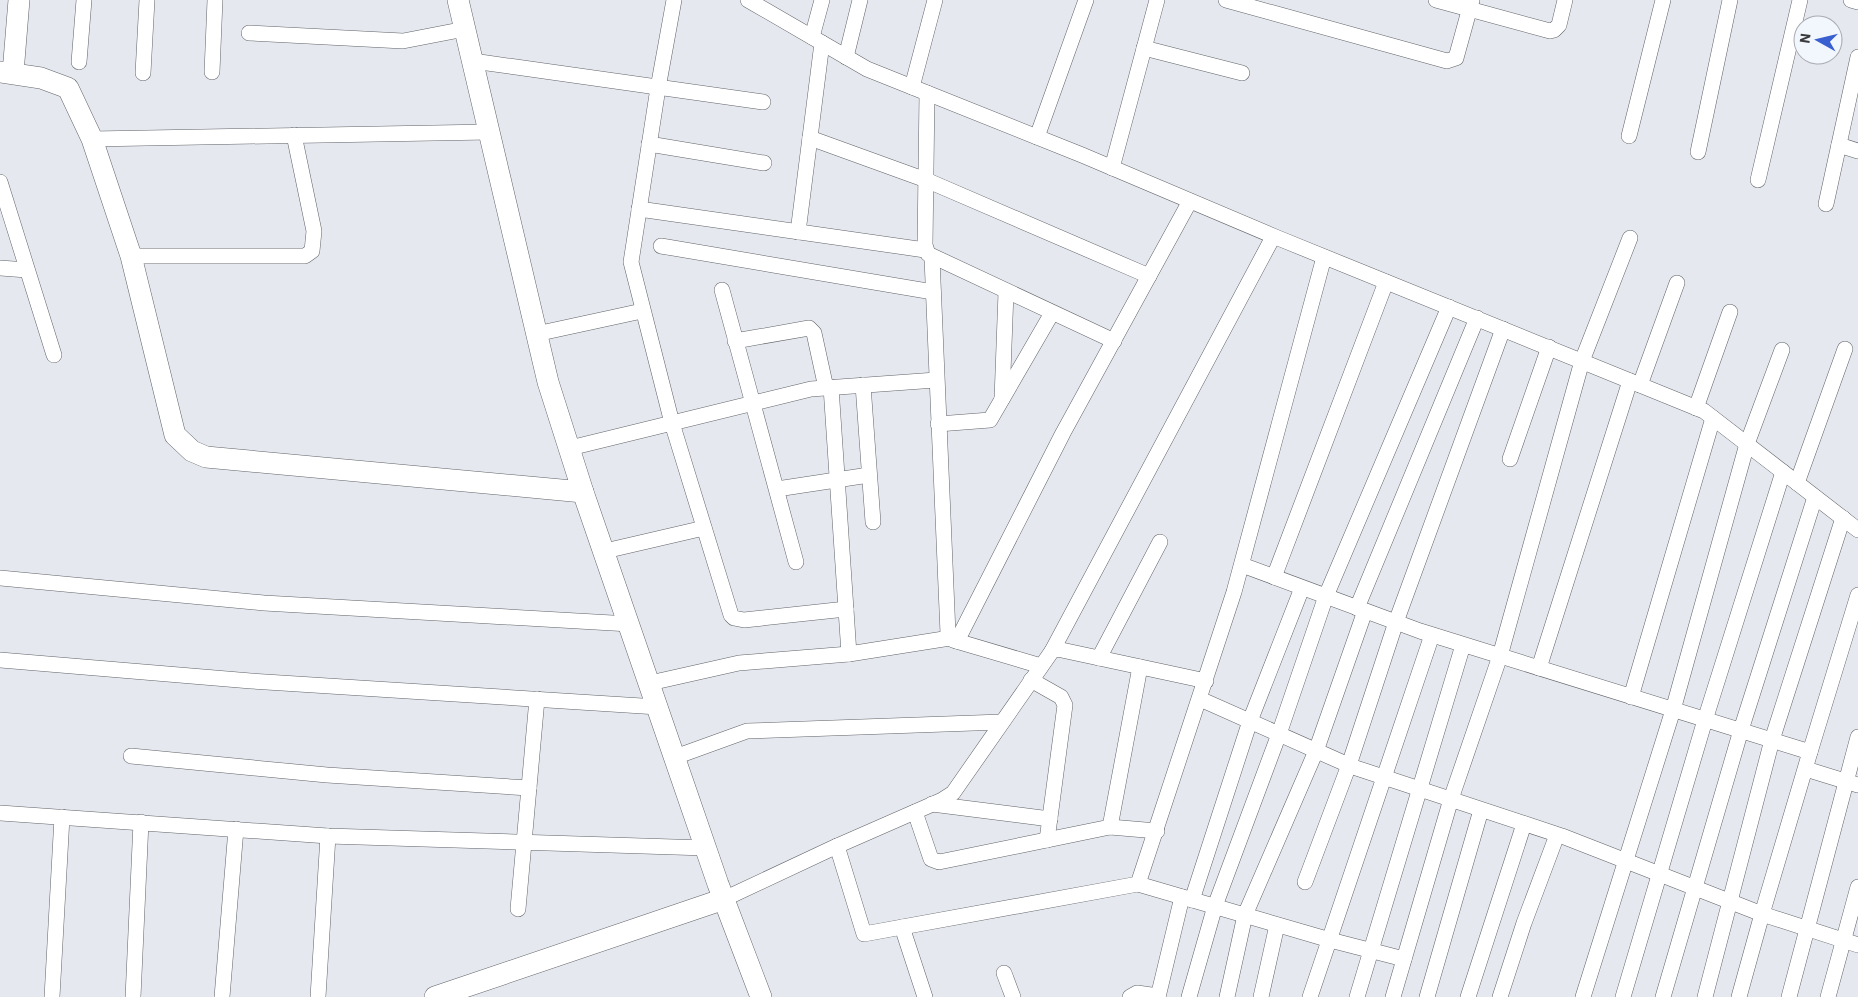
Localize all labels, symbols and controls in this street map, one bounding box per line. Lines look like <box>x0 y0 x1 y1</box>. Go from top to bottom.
north arrow <box>1793 15 1843 65</box>
text: N <box>1796 32 1815 44</box>

